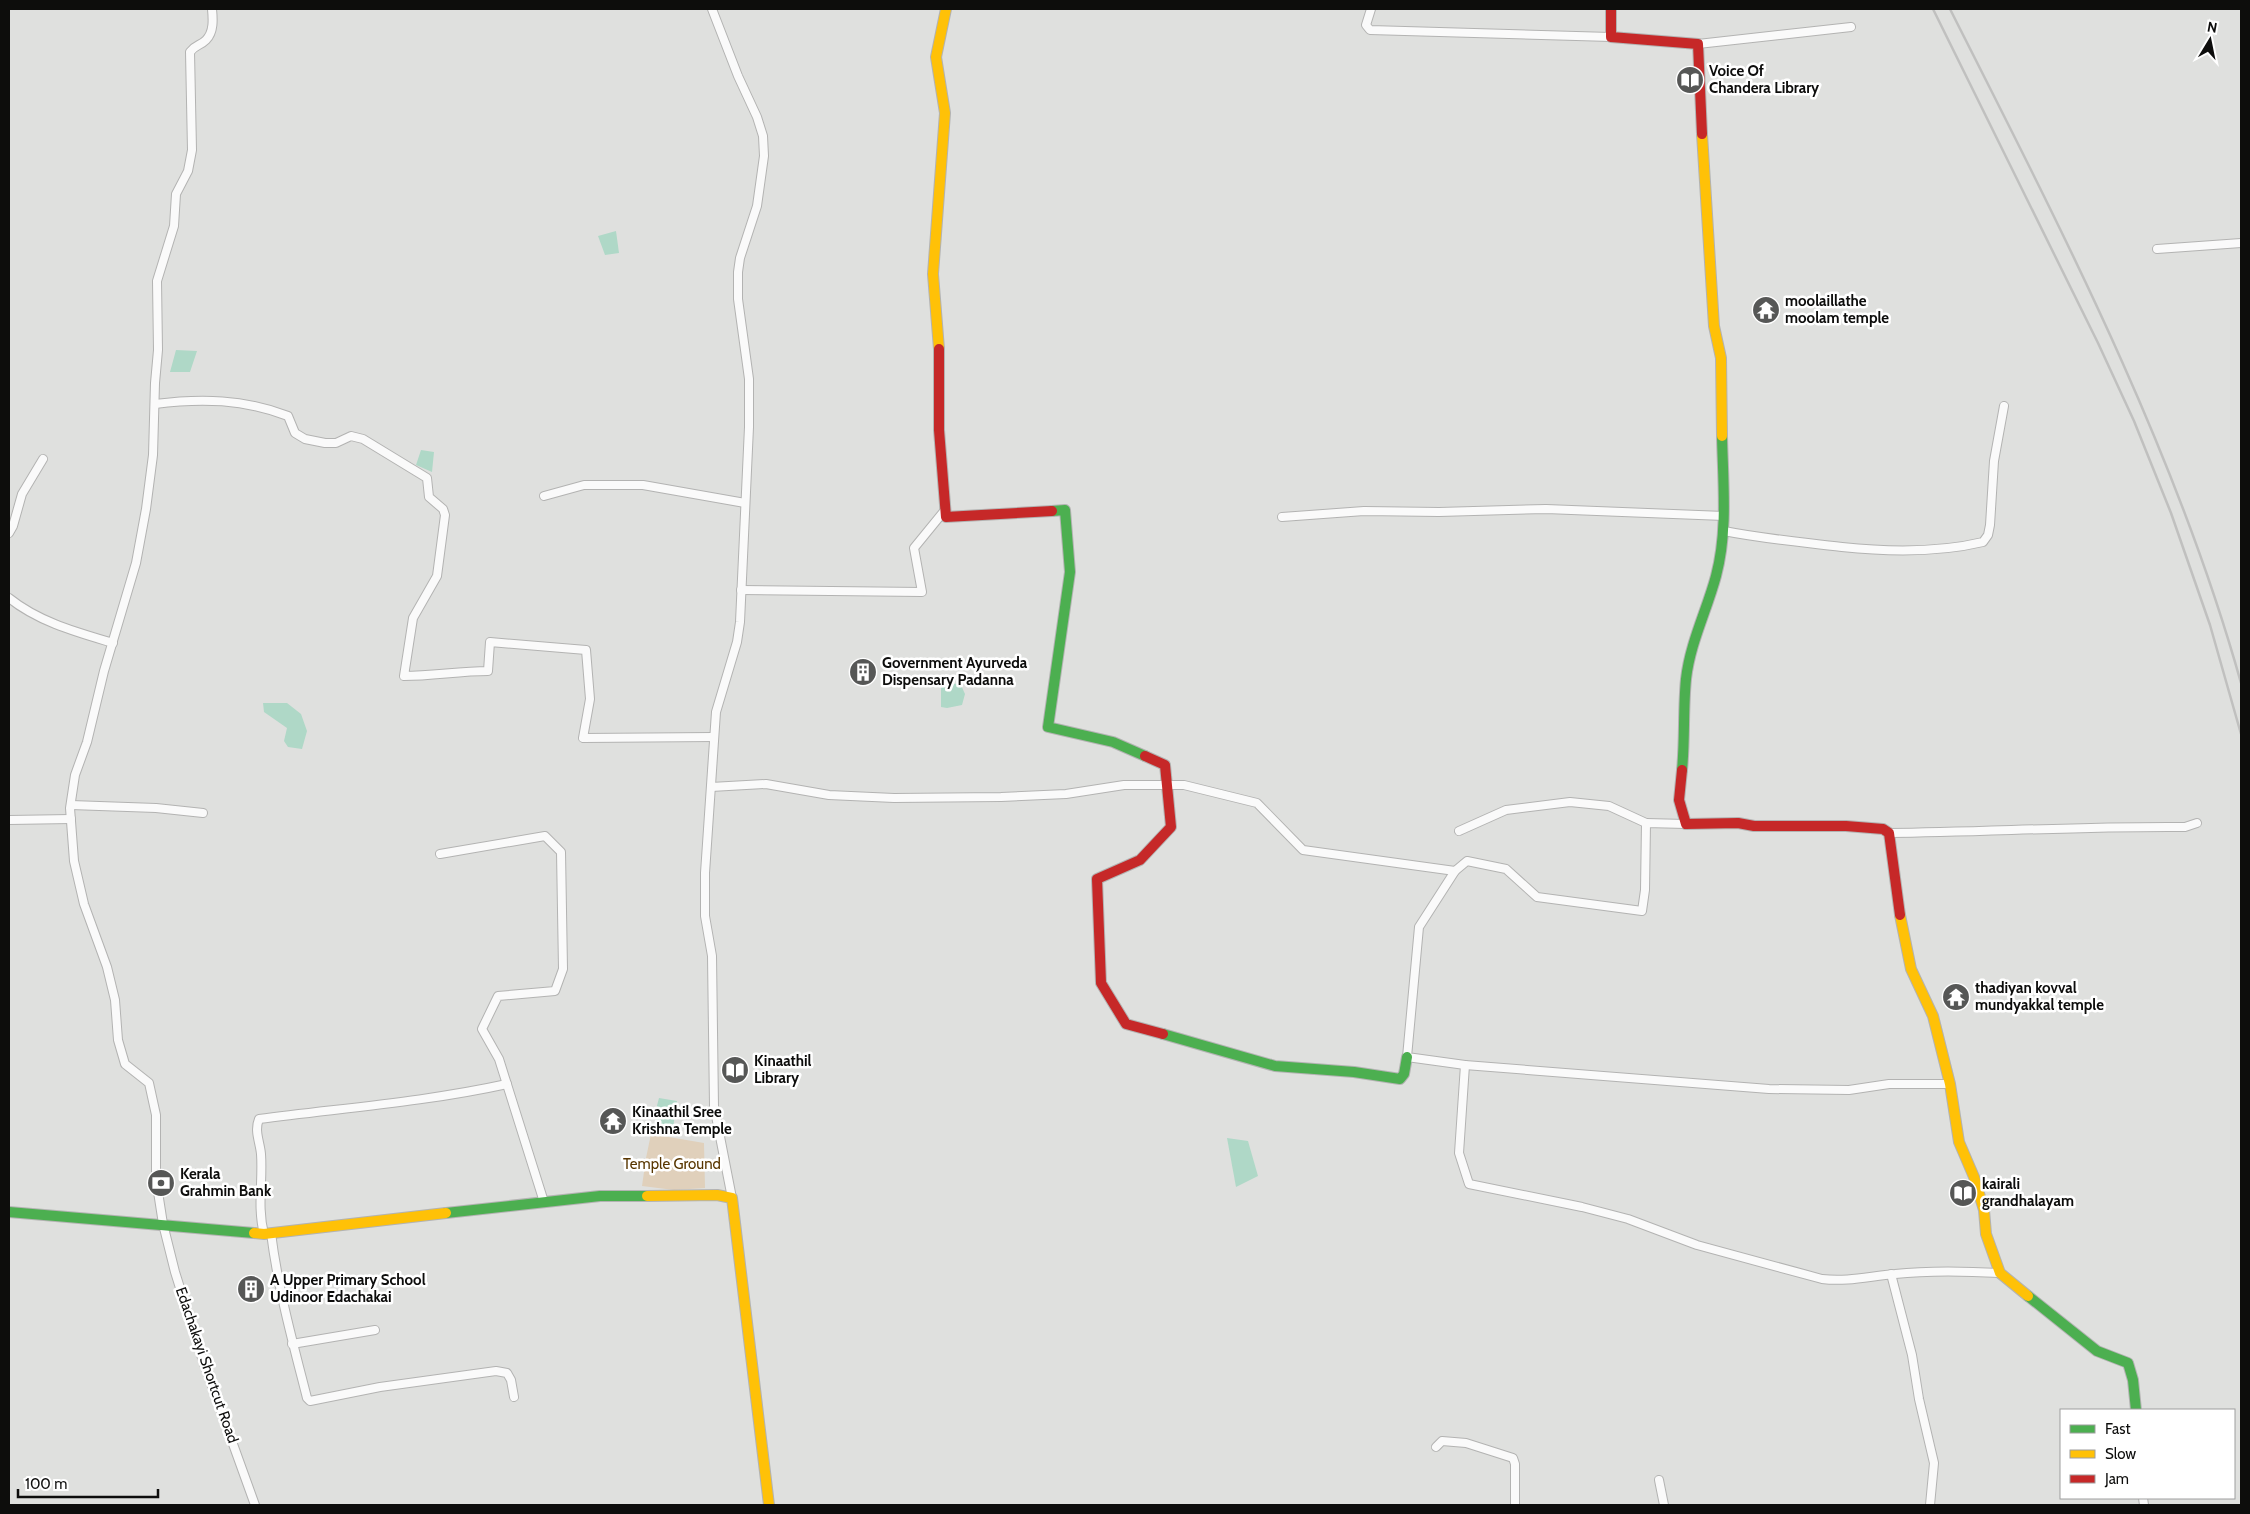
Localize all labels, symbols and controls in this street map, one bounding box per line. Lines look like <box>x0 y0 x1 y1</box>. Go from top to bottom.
north arrow <box>2185 15 2235 65</box>
text: N <box>2206 17 2219 37</box>
place label: Voice Of Chandera Library <box>1709 62 1820 97</box>
library icon: Voice Of Chandera Library <box>1675 65 1705 95</box>
place label: moolaillathe moolam temple <box>1785 292 1889 327</box>
temple icon: moolaillathe moolam temple <box>1751 295 1781 325</box>
place label: Government Ayurveda Dispensary Padanna <box>882 654 1028 689</box>
building icon: Government Ayurveda Dispensary Padanna <box>848 657 878 687</box>
place label: thadiyan kovval mundyakkal temple <box>1975 979 2104 1014</box>
temple icon: thadiyan kovval mundyakkal temple <box>1941 982 1971 1012</box>
place label: Kinaathil Library <box>754 1052 812 1087</box>
library icon: Kinaathil Library <box>720 1055 750 1085</box>
place label: Kinaathil Sree Krishna Temple <box>632 1103 732 1138</box>
temple icon: Kinaathil Sree Krishna Temple <box>598 1106 628 1136</box>
park label: Temple Ground <box>623 1155 721 1173</box>
place label: Kerala Grahmin Bank <box>180 1165 272 1200</box>
bank icon: Kerala Grahmin Bank <box>146 1168 176 1198</box>
place label: kairali grandhalayam <box>1982 1175 2074 1210</box>
library icon: kairali grandhalayam <box>1948 1178 1978 1208</box>
place label: A Upper Primary School Udinoor Edachakai <box>270 1271 426 1306</box>
building icon: A Upper Primary School Udinoor Edachakai <box>236 1274 266 1304</box>
street label: Edachakayi Shortcut Road <box>172 1285 242 1445</box>
legend <box>2060 1409 2235 1499</box>
text: Fast <box>2105 1420 2130 1438</box>
text: Slow <box>2105 1445 2136 1463</box>
scale bar <box>18 1466 158 1498</box>
text: Jam <box>2104 1470 2129 1488</box>
text: 100 m <box>25 1475 67 1493</box>

